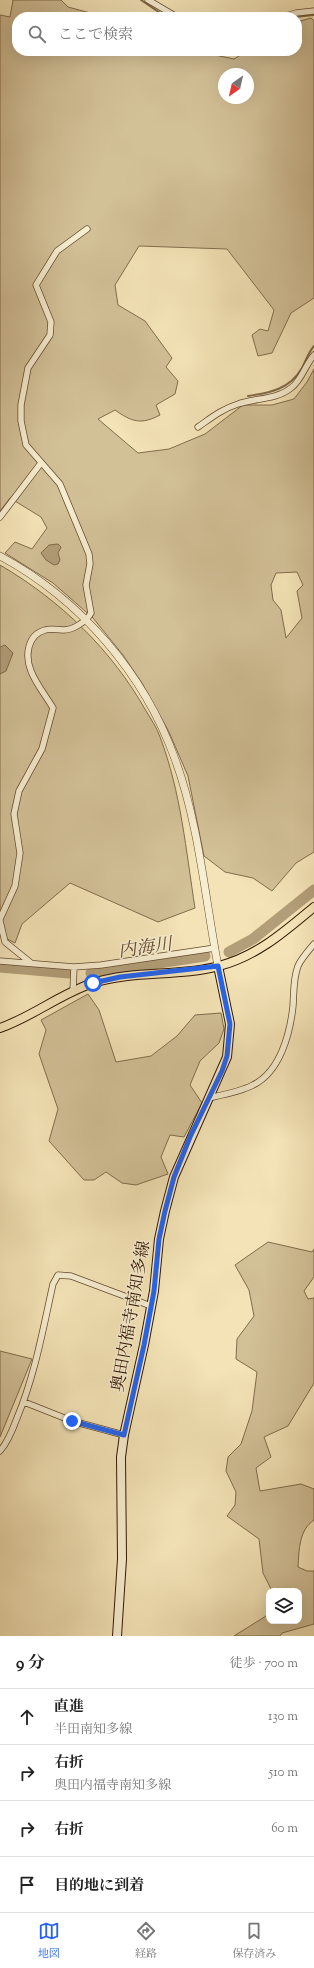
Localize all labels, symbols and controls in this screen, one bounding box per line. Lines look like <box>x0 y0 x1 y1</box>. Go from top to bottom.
search box <box>12 12 302 56</box>
icon: search <box>26 23 48 45</box>
text: ここで検索 <box>58 25 133 46</box>
north arrow <box>218 68 254 104</box>
water label: 内海川 <box>117 932 176 966</box>
route start <box>84 974 102 992</box>
street label: 奥田内福寺南知多線 <box>107 1239 157 1394</box>
route end <box>63 1412 81 1430</box>
map controls <box>266 1588 302 1624</box>
button: layers <box>266 1588 302 1624</box>
text: 9 分 <box>16 1652 45 1676</box>
text: 徒歩 · 700 m <box>230 1655 298 1673</box>
text: 直進 <box>54 1697 84 1718</box>
icon: ahead <box>16 1706 38 1728</box>
text: 130 m <box>268 1708 298 1726</box>
text: 半田南知多線 <box>54 1721 132 1739</box>
text: 右折 <box>54 1753 84 1774</box>
icon: right <box>16 1762 38 1784</box>
text: 510 m <box>269 1764 298 1782</box>
text: 奥田内福寺南知多線 <box>54 1777 171 1795</box>
icon: right <box>16 1818 38 1840</box>
text: 右折 <box>54 1820 84 1841</box>
text: 60 m <box>271 1820 298 1838</box>
icon: arrive <box>16 1874 38 1896</box>
text: 目的地に到着 <box>54 1876 144 1897</box>
tab: 地図 <box>38 1920 60 1962</box>
tab: 経路 <box>135 1920 157 1962</box>
tab: 保存済み <box>232 1920 276 1962</box>

